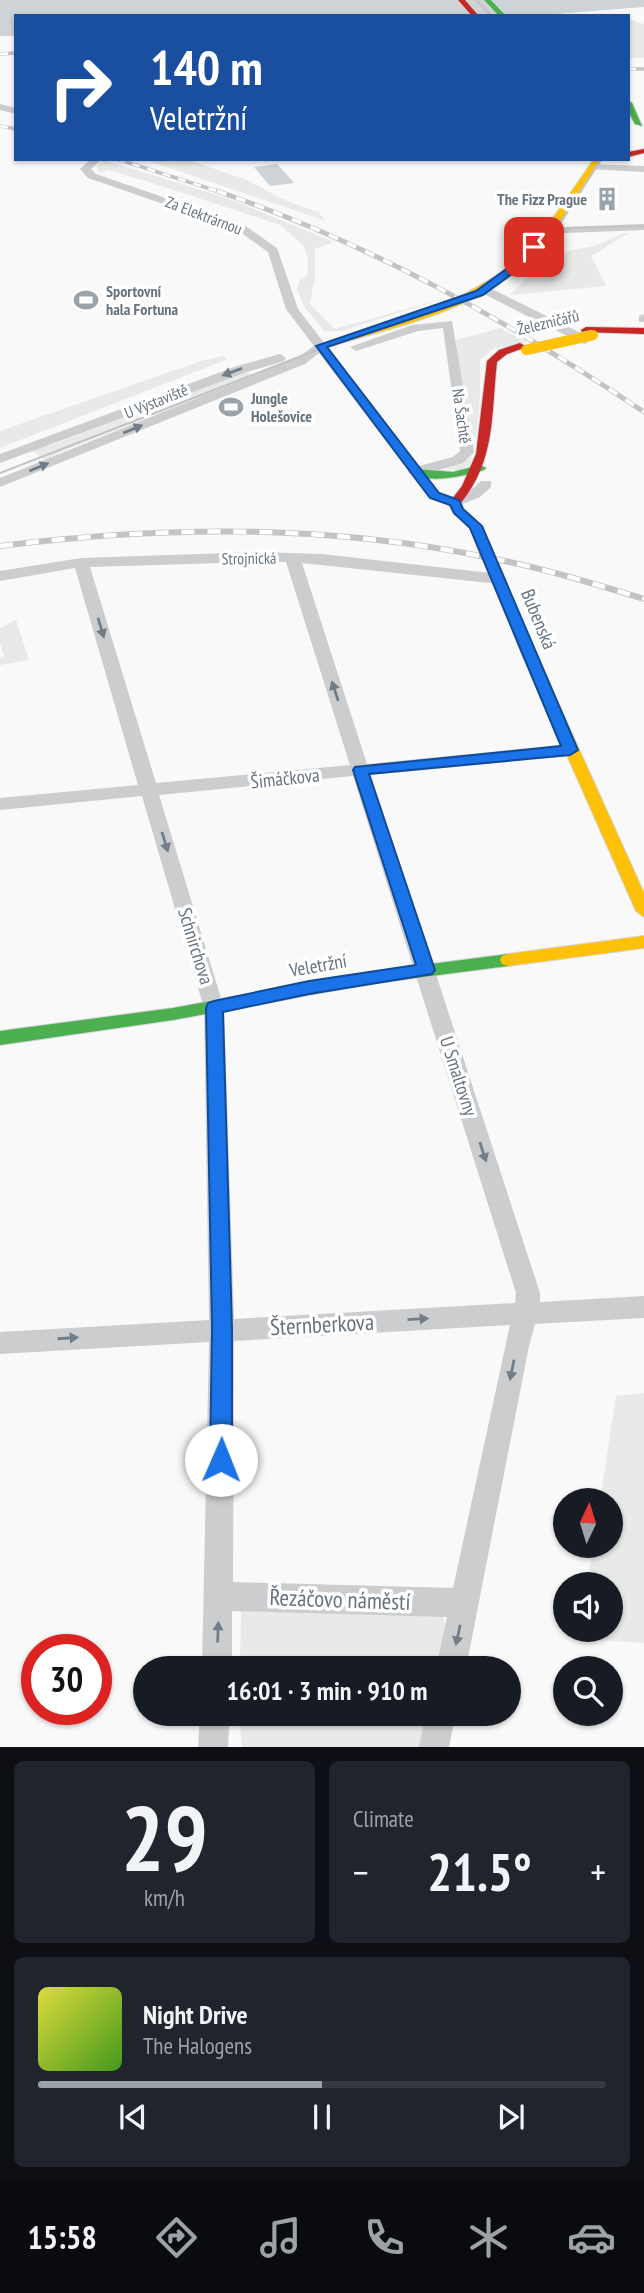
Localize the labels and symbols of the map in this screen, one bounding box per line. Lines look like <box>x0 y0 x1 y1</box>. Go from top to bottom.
building icon: The Fizz Prague <box>593 185 621 213</box>
place label: The Fizz Prague <box>497 189 587 209</box>
street label: Za Elektrárnou <box>163 191 245 239</box>
pin <box>504 217 564 277</box>
place label: Sportovní hala Fortuna <box>106 281 178 319</box>
sports icon: Sportovní hala Fortuna <box>72 286 100 314</box>
street label: Železničářů <box>515 305 581 339</box>
one-way arrow <box>222 367 243 378</box>
street label: U Výstaviště <box>121 379 191 423</box>
street label: Na Šachtě <box>448 387 476 445</box>
place label: Jungle Holešovice <box>250 388 312 426</box>
sports icon: Jungle Holešovice <box>217 393 245 421</box>
one-way arrow <box>122 424 143 435</box>
one-way arrow <box>29 461 50 472</box>
street label: Strojnická <box>221 548 277 568</box>
street label: Bubenská <box>516 585 562 653</box>
one-way arrow <box>96 618 106 639</box>
one-way arrow <box>330 680 340 701</box>
street label: Šimáčkova <box>249 762 321 794</box>
one-way arrow <box>161 831 171 852</box>
street label: Schnirchova <box>173 905 219 987</box>
street label: Veletržní <box>287 948 349 982</box>
street label: U Smaltovny <box>435 1033 483 1120</box>
one-way arrow <box>479 1141 489 1162</box>
street label: Šternberkova <box>269 1307 375 1341</box>
one-way arrow <box>407 1314 429 1325</box>
one-way arrow <box>57 1332 79 1343</box>
one-way arrow <box>506 1359 517 1381</box>
position arrow <box>184 1423 258 1497</box>
north arrow <box>553 1488 623 1558</box>
street label: Řezáčovo náměstí <box>269 1582 411 1616</box>
one-way arrow <box>213 1621 224 1643</box>
one-way arrow <box>453 1624 464 1646</box>
speed limit sign: 30 <box>21 1634 112 1725</box>

